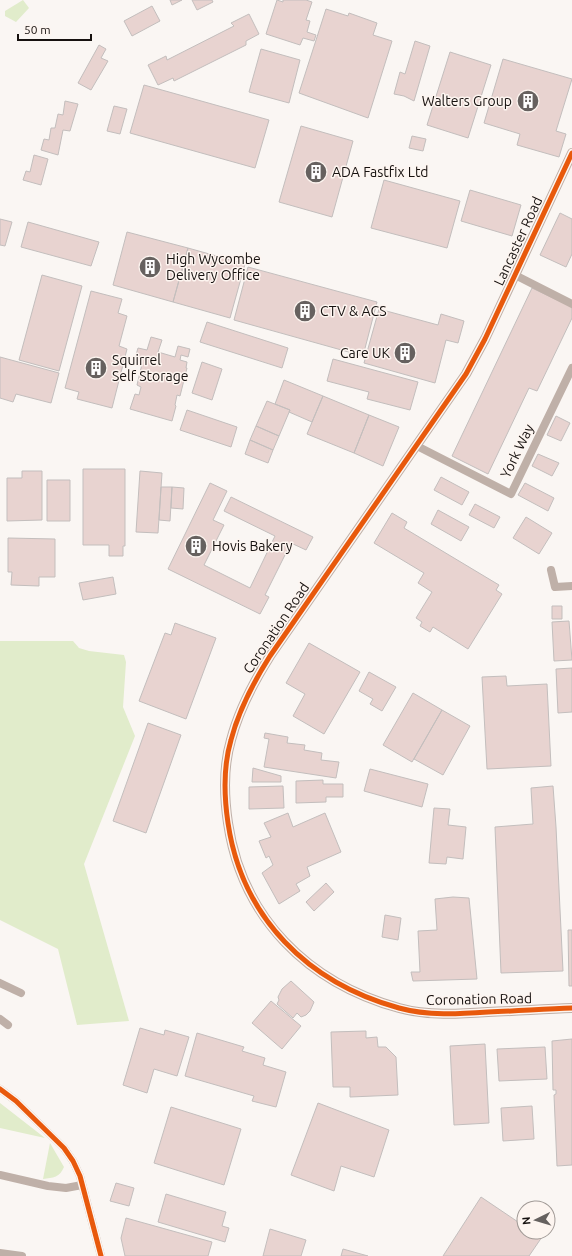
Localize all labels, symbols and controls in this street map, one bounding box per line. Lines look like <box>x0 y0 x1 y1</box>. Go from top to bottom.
scale bar <box>18 16 91 42</box>
text: 50 m <box>24 23 51 36</box>
building icon: Walters Group <box>515 88 541 114</box>
place label: Walters Group <box>422 93 512 109</box>
building icon: ADA Fastfix Ltd <box>303 159 329 185</box>
place label: ADA Fastfix Ltd <box>332 164 429 180</box>
street label: Lancaster Road <box>490 194 546 288</box>
place label: High Wycombe Delivery Office <box>166 251 261 283</box>
building icon: High Wycombe Delivery Office <box>137 254 163 280</box>
building icon: CTV & ACS <box>292 298 318 324</box>
place label: CTV & ACS <box>320 303 386 319</box>
building icon: Care UK <box>392 340 418 366</box>
place label: Care UK <box>340 345 390 361</box>
place label: Squirrel Self Storage <box>112 352 189 384</box>
building icon: Squirrel Self Storage <box>83 355 109 381</box>
street label: York Way <box>497 421 537 481</box>
building icon: Hovis Bakery <box>183 533 209 559</box>
place label: Hovis Bakery <box>212 538 293 554</box>
street label: Coronation Road <box>240 580 312 676</box>
street label: Coronation Road <box>426 990 532 1008</box>
north arrow <box>516 1200 556 1240</box>
text: N <box>520 1216 532 1225</box>

